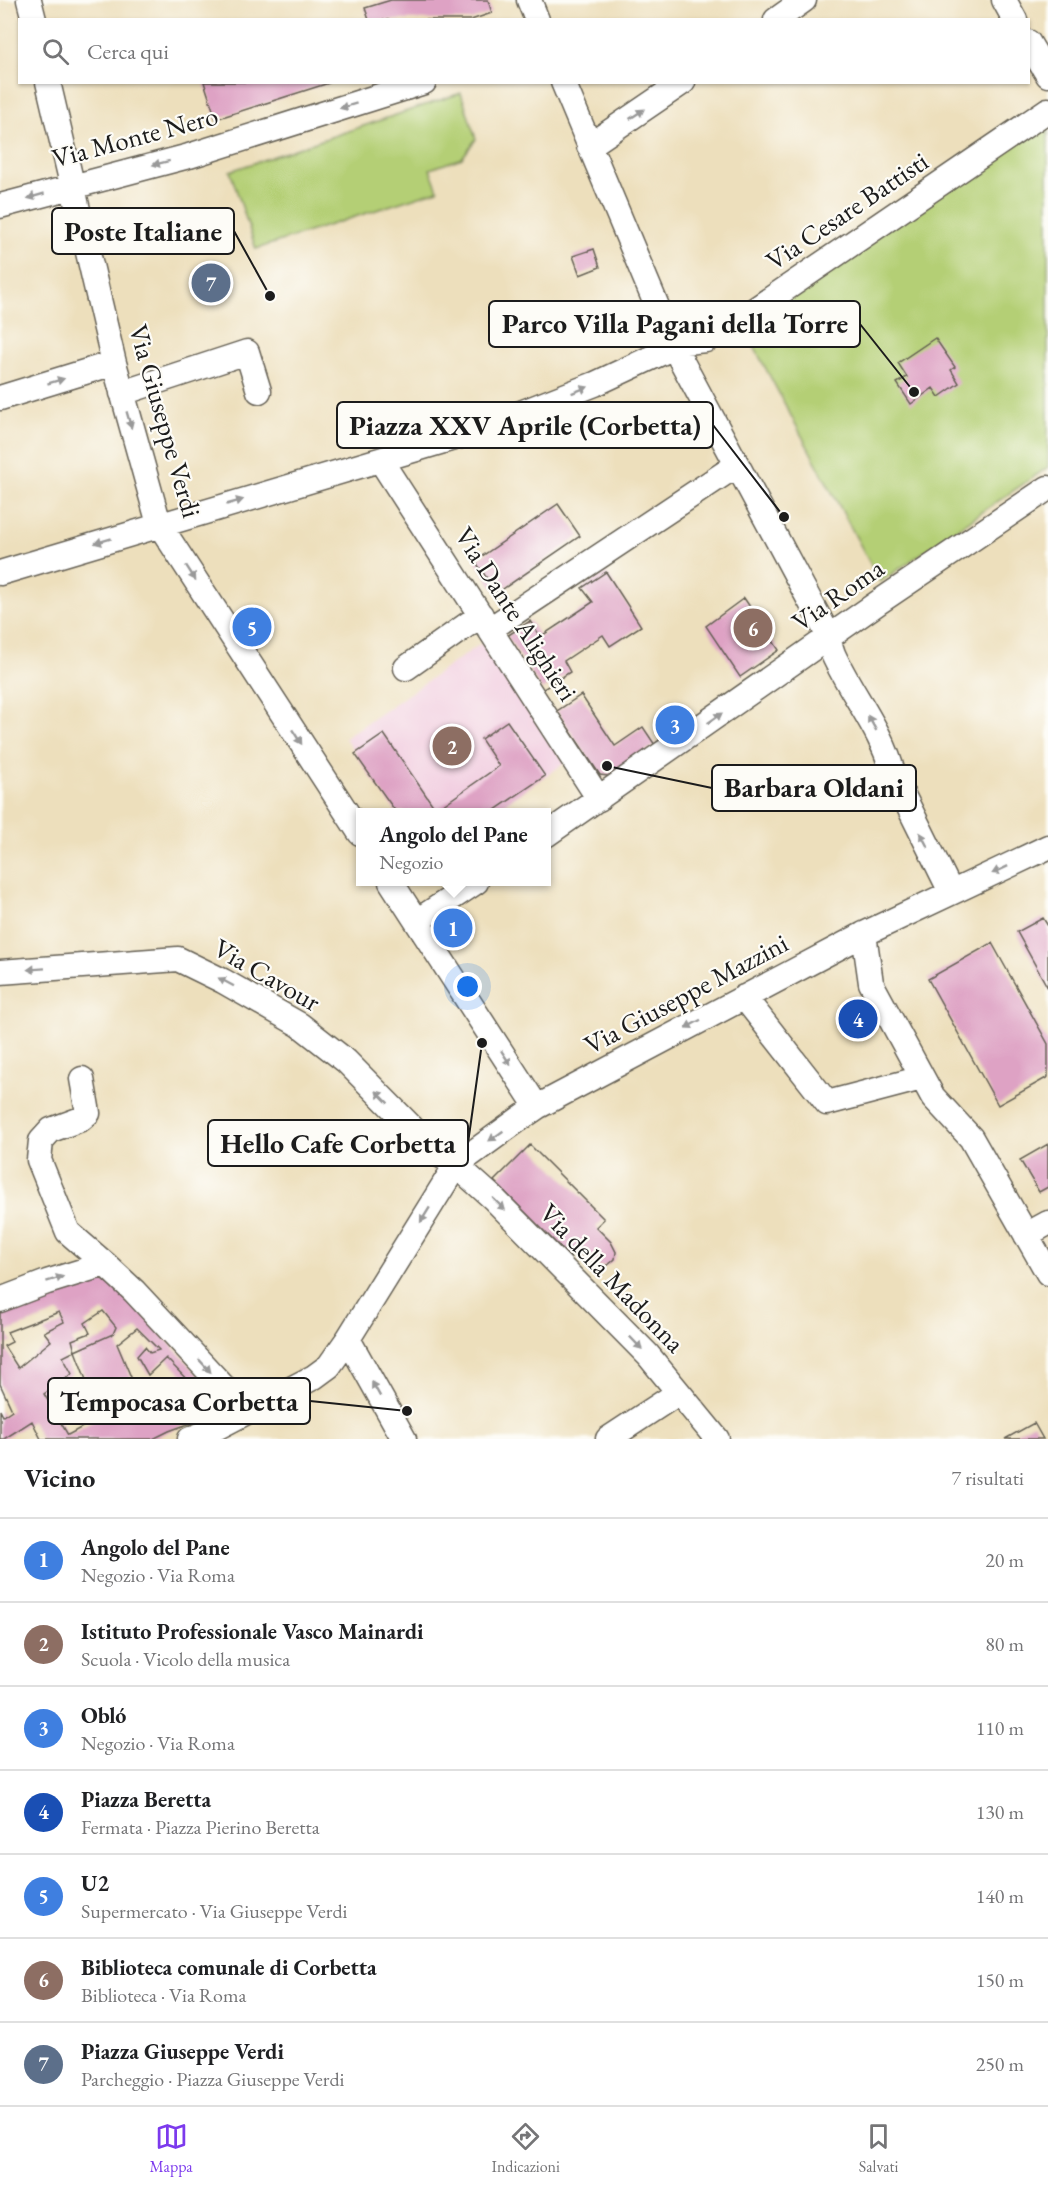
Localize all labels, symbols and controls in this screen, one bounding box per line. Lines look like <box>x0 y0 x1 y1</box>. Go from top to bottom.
search box <box>18 18 1030 84</box>
icon: search <box>39 35 72 68</box>
text: Cerca qui <box>87 37 169 66</box>
street label: Via Monte Nero <box>48 98 222 175</box>
one-way arrow <box>339 102 357 111</box>
one-way arrow <box>628 109 645 120</box>
street label: Via Cesare Battisti <box>759 143 935 278</box>
one-way arrow <box>152 158 170 168</box>
one-way arrow <box>27 192 45 201</box>
callout: Poste Italiane <box>52 208 234 254</box>
text: Poste Italiane <box>64 213 222 249</box>
pin: 7 <box>192 260 230 306</box>
callout: Parco Villa Pagani della Torre <box>489 301 860 347</box>
text: Parco Villa Pagani della Torre <box>502 305 848 341</box>
street label: Via Giuseppe Verdi <box>121 320 210 522</box>
one-way arrow <box>47 376 65 385</box>
one-way arrow <box>571 385 589 394</box>
callout: Piazza XXV Aprile (Corbetta) <box>337 402 713 448</box>
text: Piazza XXV Aprile (Corbetta) <box>349 407 701 443</box>
one-way arrow <box>125 411 135 429</box>
one-way arrow <box>226 497 244 507</box>
street label: Via Dante Alighieri <box>447 520 586 708</box>
one-way arrow <box>94 537 112 547</box>
street label: Via Roma <box>785 550 891 639</box>
one-way arrow <box>185 565 197 581</box>
pin: 5 <box>232 604 272 650</box>
pin: 6 <box>734 606 772 650</box>
pin: 3 <box>656 702 694 748</box>
one-way arrow <box>707 712 723 724</box>
one-way arrow <box>867 714 877 731</box>
pin: 2 <box>432 724 472 768</box>
one-way arrow <box>291 729 302 745</box>
callout: Barbara Oldani <box>712 765 916 811</box>
text: Barbara Oldani <box>724 769 904 805</box>
popup <box>356 808 551 886</box>
text: Angolo del Pane <box>379 820 528 849</box>
one-way arrow <box>920 832 929 849</box>
text: Negozio <box>379 849 444 875</box>
one-way arrow <box>991 865 1008 874</box>
pin: 1 <box>434 906 472 950</box>
street label: Via Giuseppe Mazzini <box>578 925 794 1062</box>
street label: Via Cavour <box>208 930 327 1019</box>
one-way arrow <box>27 965 46 974</box>
your location <box>453 972 482 1001</box>
one-way arrow <box>217 977 234 987</box>
pin: 4 <box>838 996 878 1042</box>
one-way arrow <box>684 1019 701 1029</box>
one-way arrow <box>500 1050 511 1066</box>
one-way arrow <box>374 1090 389 1104</box>
callout: Hello Cafe Corbetta <box>208 1120 468 1166</box>
text: Hello Cafe Corbetta <box>220 1125 456 1161</box>
one-way arrow <box>489 1130 505 1142</box>
street label: Via della Madonna <box>532 1196 693 1360</box>
one-way arrow <box>492 1197 507 1211</box>
one-way arrow <box>419 1207 430 1223</box>
one-way arrow <box>46 1274 64 1284</box>
one-way arrow <box>629 1335 643 1350</box>
one-way arrow <box>198 1358 212 1373</box>
callout: Tempocasa Corbetta <box>48 1378 310 1424</box>
one-way arrow <box>371 1381 382 1397</box>
text: Tempocasa Corbetta <box>60 1383 299 1419</box>
text: Vicino <box>24 1461 95 1495</box>
text: 7 risultati <box>952 1465 1024 1491</box>
text: Angolo del Pane <box>81 1533 230 1562</box>
text: 1 <box>38 1547 49 1573</box>
text: 20 m <box>985 1547 1024 1573</box>
text: Negozio · Via Roma <box>81 1562 235 1588</box>
text: Istituto Professionale Vasco Mainardi <box>81 1617 424 1646</box>
text: 2 <box>38 1631 49 1657</box>
text: 80 m <box>985 1631 1024 1657</box>
text: Scuola · Vicolo della musica <box>81 1646 290 1672</box>
text: Obló <box>81 1701 126 1730</box>
text: 3 <box>38 1715 49 1741</box>
text: 110 m <box>976 1715 1024 1741</box>
text: Negozio · Via Roma <box>81 1730 235 1756</box>
text: Piazza Beretta <box>81 1785 211 1814</box>
text: 4 <box>38 1799 49 1825</box>
text: 130 m <box>976 1799 1024 1825</box>
text: Fermata · Piazza Pierino Beretta <box>81 1814 320 1840</box>
text: U2 <box>81 1869 109 1898</box>
text: 5 <box>38 1883 49 1909</box>
text: 140 m <box>976 1883 1024 1909</box>
text: Supermercato · Via Giuseppe Verdi <box>81 1898 347 1924</box>
text: Biblioteca comunale di Corbetta <box>81 1953 377 1982</box>
text: 6 <box>38 1967 49 1993</box>
text: 150 m <box>976 1967 1024 1993</box>
text: Biblioteca · Via Roma <box>81 1982 247 2008</box>
text: Piazza Giuseppe Verdi <box>81 2037 284 2066</box>
text: 7 <box>38 2051 49 2077</box>
text: 250 m <box>976 2051 1024 2077</box>
text: Parcheggio · Piazza Giuseppe Verdi <box>81 2066 345 2092</box>
tab: Mappa <box>149 2120 193 2177</box>
tab: Indicazioni <box>491 2120 560 2177</box>
tab: Salvati <box>859 2120 899 2177</box>

